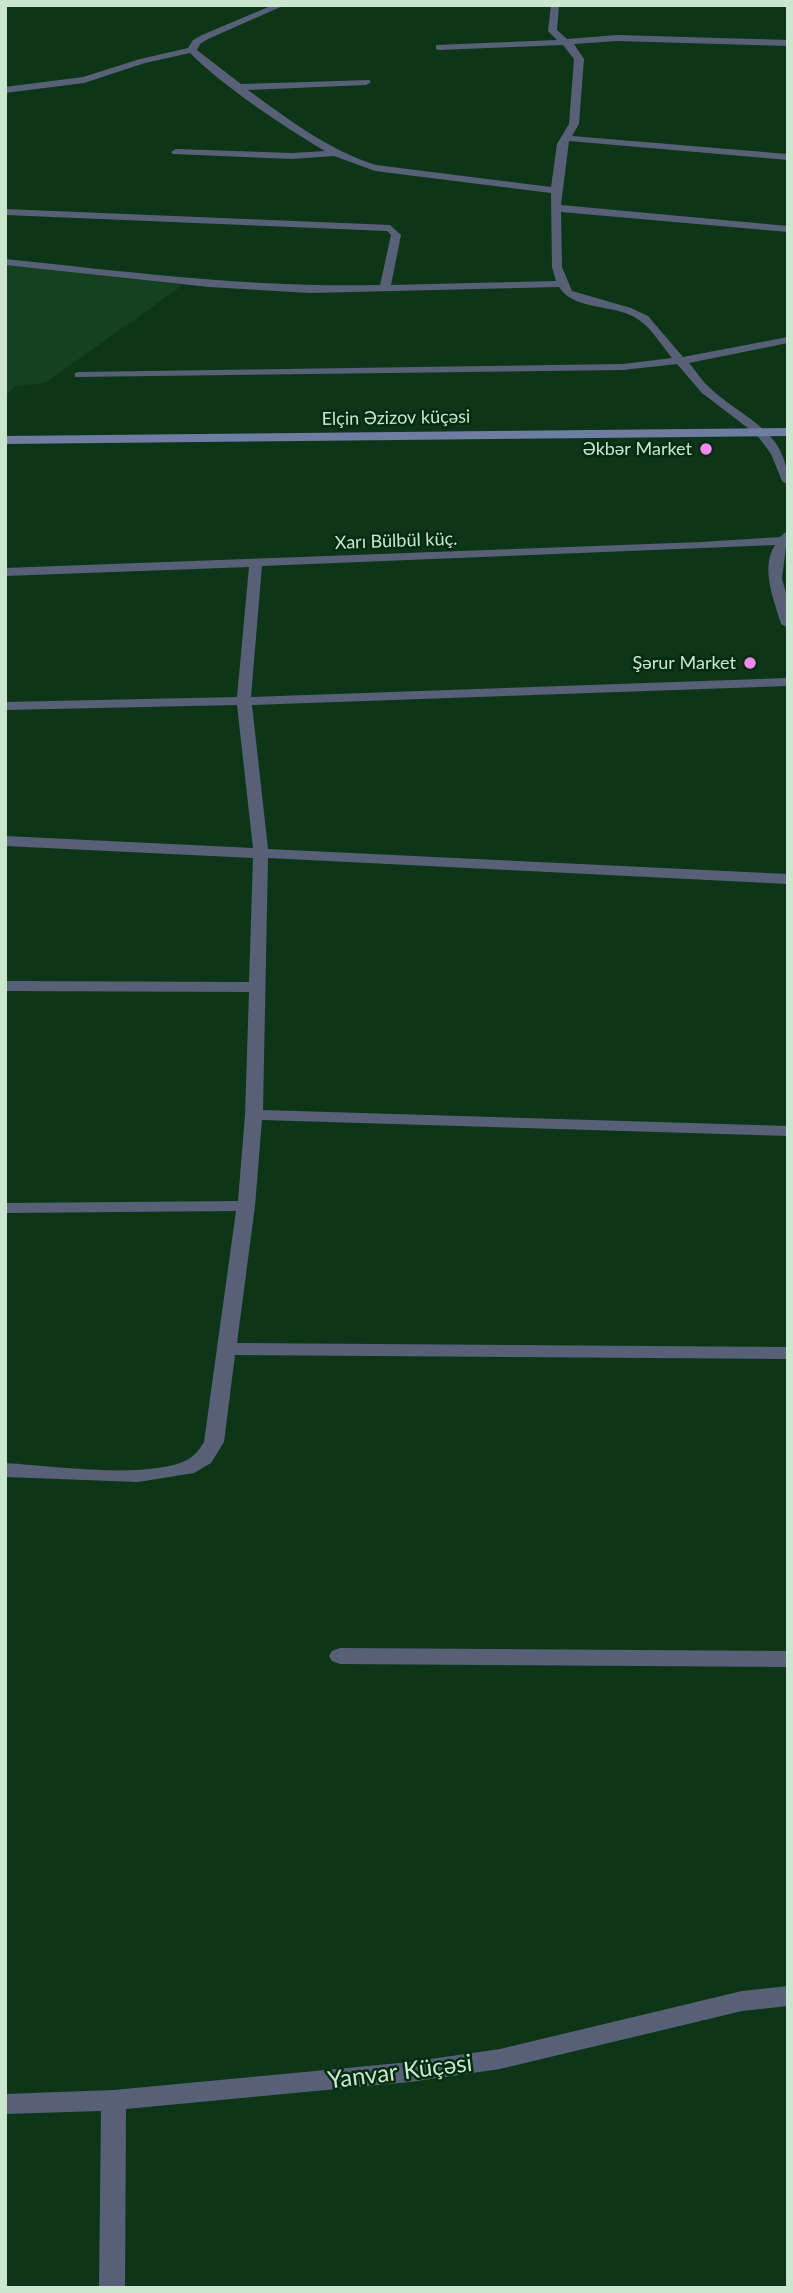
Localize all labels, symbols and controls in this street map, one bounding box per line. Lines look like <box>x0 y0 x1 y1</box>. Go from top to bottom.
street label: Elçin Əzizov küçəsi <box>322 406 470 430</box>
place label: Əkbər Market <box>583 438 692 460</box>
marker: Əkbər Market <box>698 441 714 457</box>
street label: Xarı Bülbül küç. <box>334 528 458 554</box>
place label: Şərur Market <box>633 652 736 674</box>
marker: Şərur Market <box>742 655 758 671</box>
street label: Yanvar Küçəsi <box>326 2049 474 2095</box>

